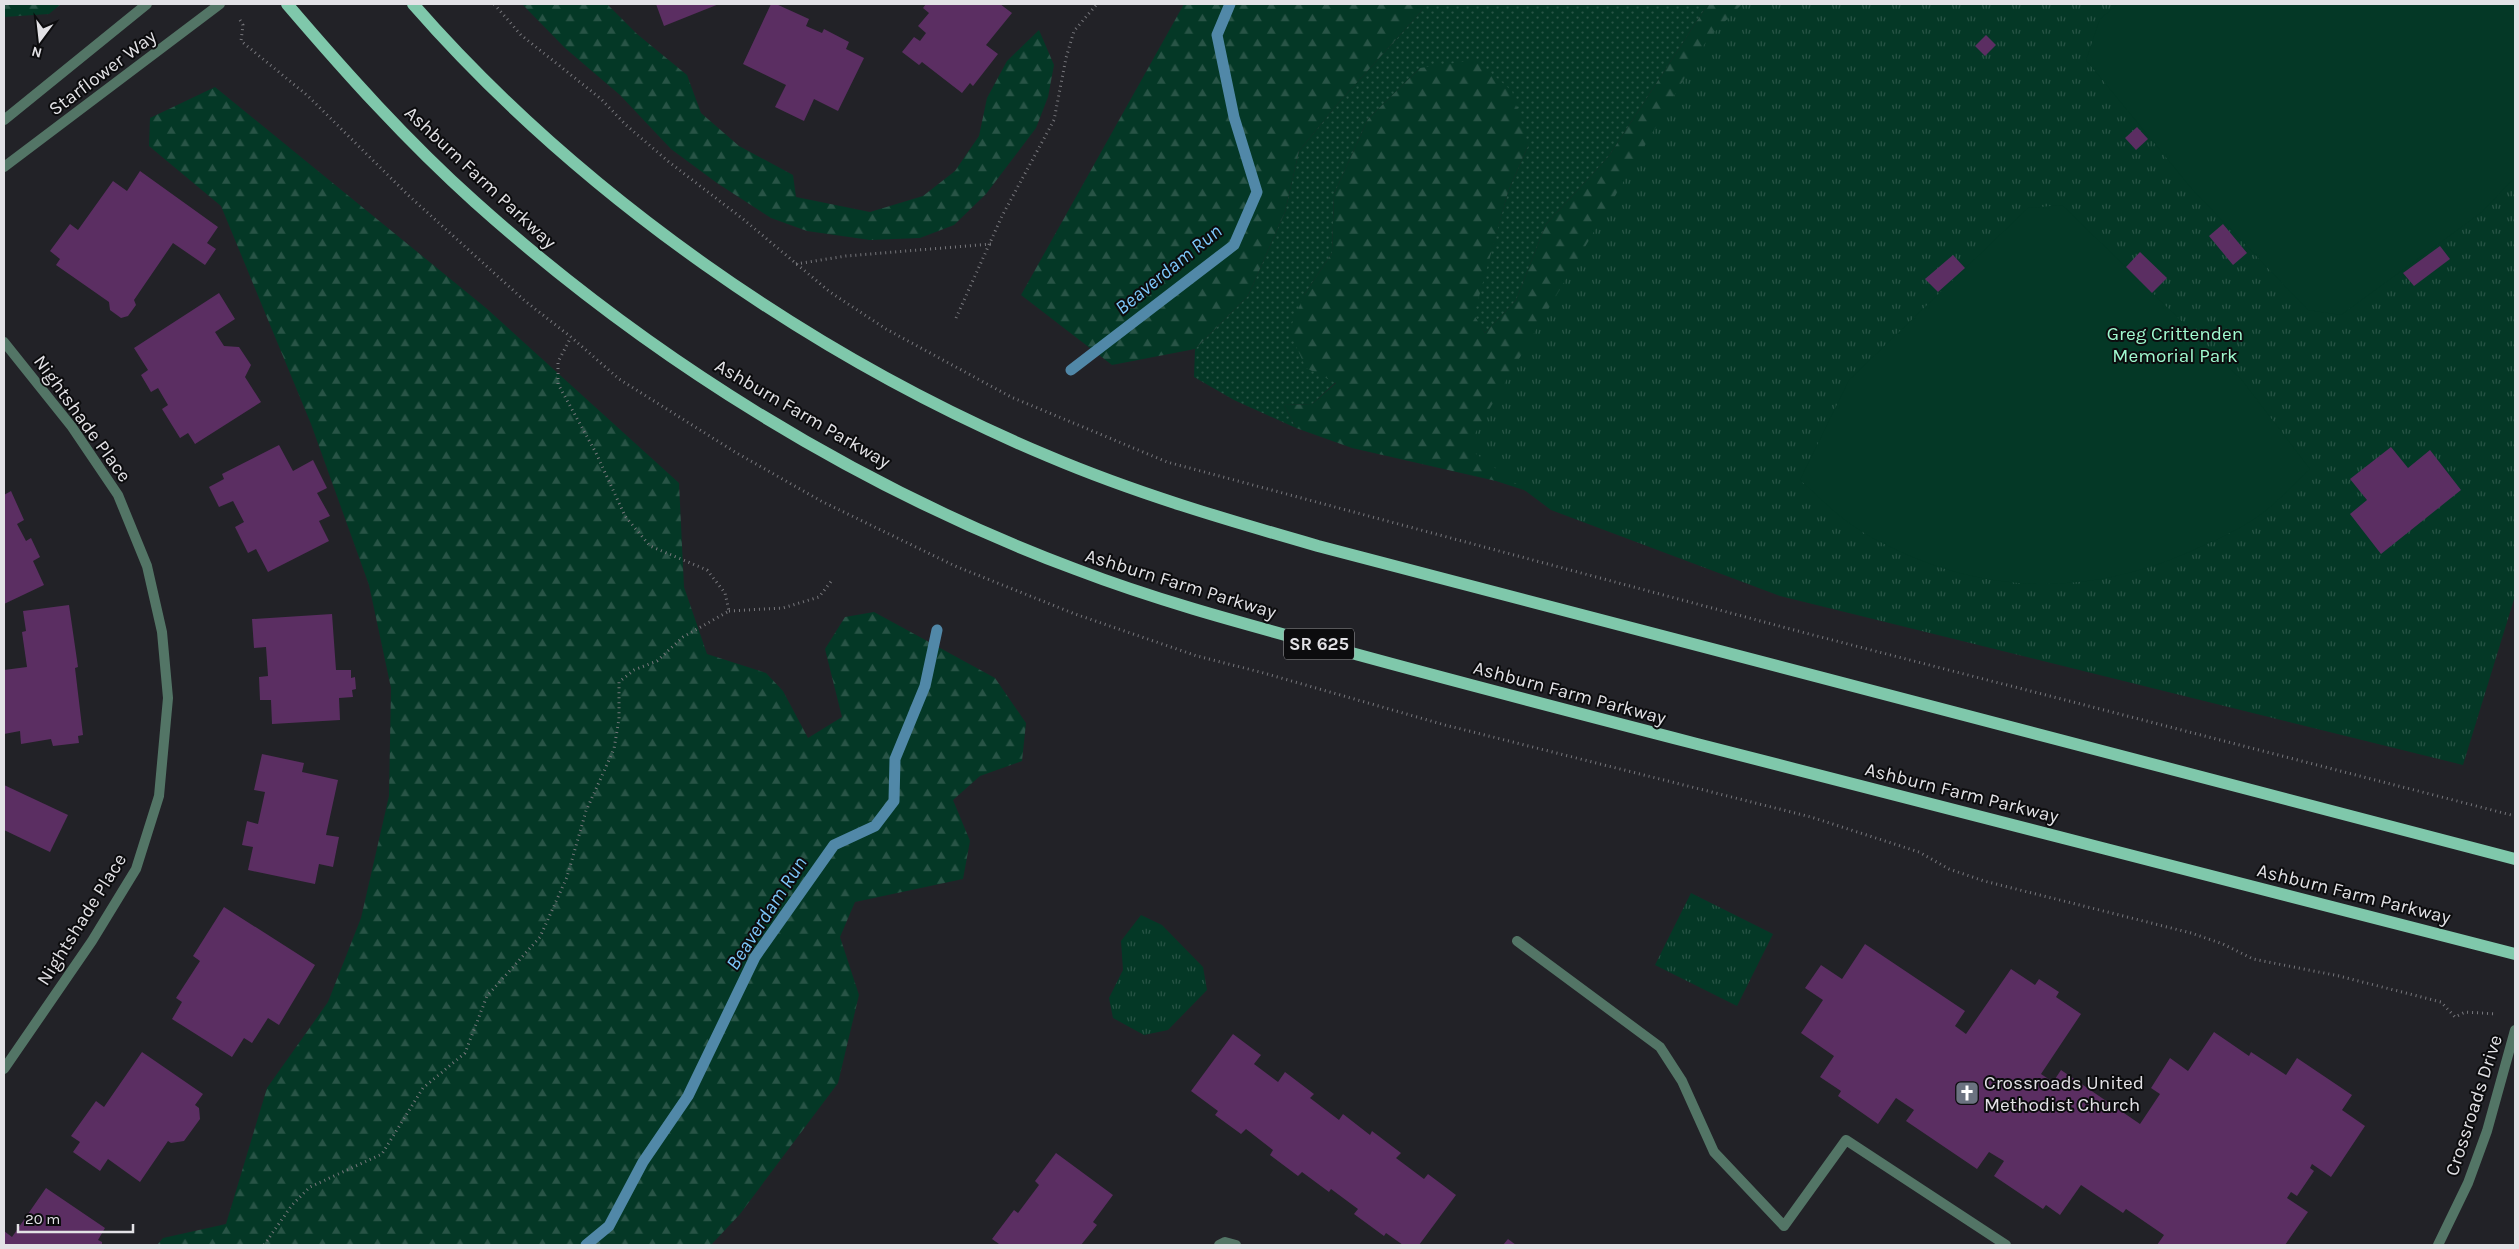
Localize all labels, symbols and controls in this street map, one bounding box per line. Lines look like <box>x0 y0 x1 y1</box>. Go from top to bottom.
north arrow <box>15 15 65 65</box>
street label: Starflower Way <box>45 25 161 120</box>
text: N <box>30 43 44 62</box>
street label: Ashburn Farm Parkway <box>400 102 561 254</box>
water label: Beaverdam Run <box>1110 219 1226 319</box>
park label: Greg Crittenden Memorial Park <box>2107 323 2243 367</box>
street label: Nightshade Place <box>29 351 136 486</box>
street label: Ashburn Farm Parkway <box>711 355 894 473</box>
street label: Ashburn Farm Parkway <box>1082 544 1279 624</box>
road number: SR 625 <box>1284 629 1354 660</box>
street label: Ashburn Farm Parkway <box>1471 657 1669 729</box>
street label: Ashburn Farm Parkway <box>1863 758 2061 828</box>
street label: Nightshade Place <box>32 850 131 990</box>
water label: Beaverdam Run <box>721 852 812 974</box>
street label: Ashburn Farm Parkway <box>2255 859 2453 929</box>
street label: Crossroads Drive <box>2441 1032 2507 1178</box>
place label: Crossroads United Methodist Church <box>1984 1072 2144 1116</box>
church icon: Crossroads United Methodist Church <box>1954 1080 1980 1106</box>
scale bar <box>18 1202 132 1234</box>
text: 20 m <box>25 1210 60 1228</box>

